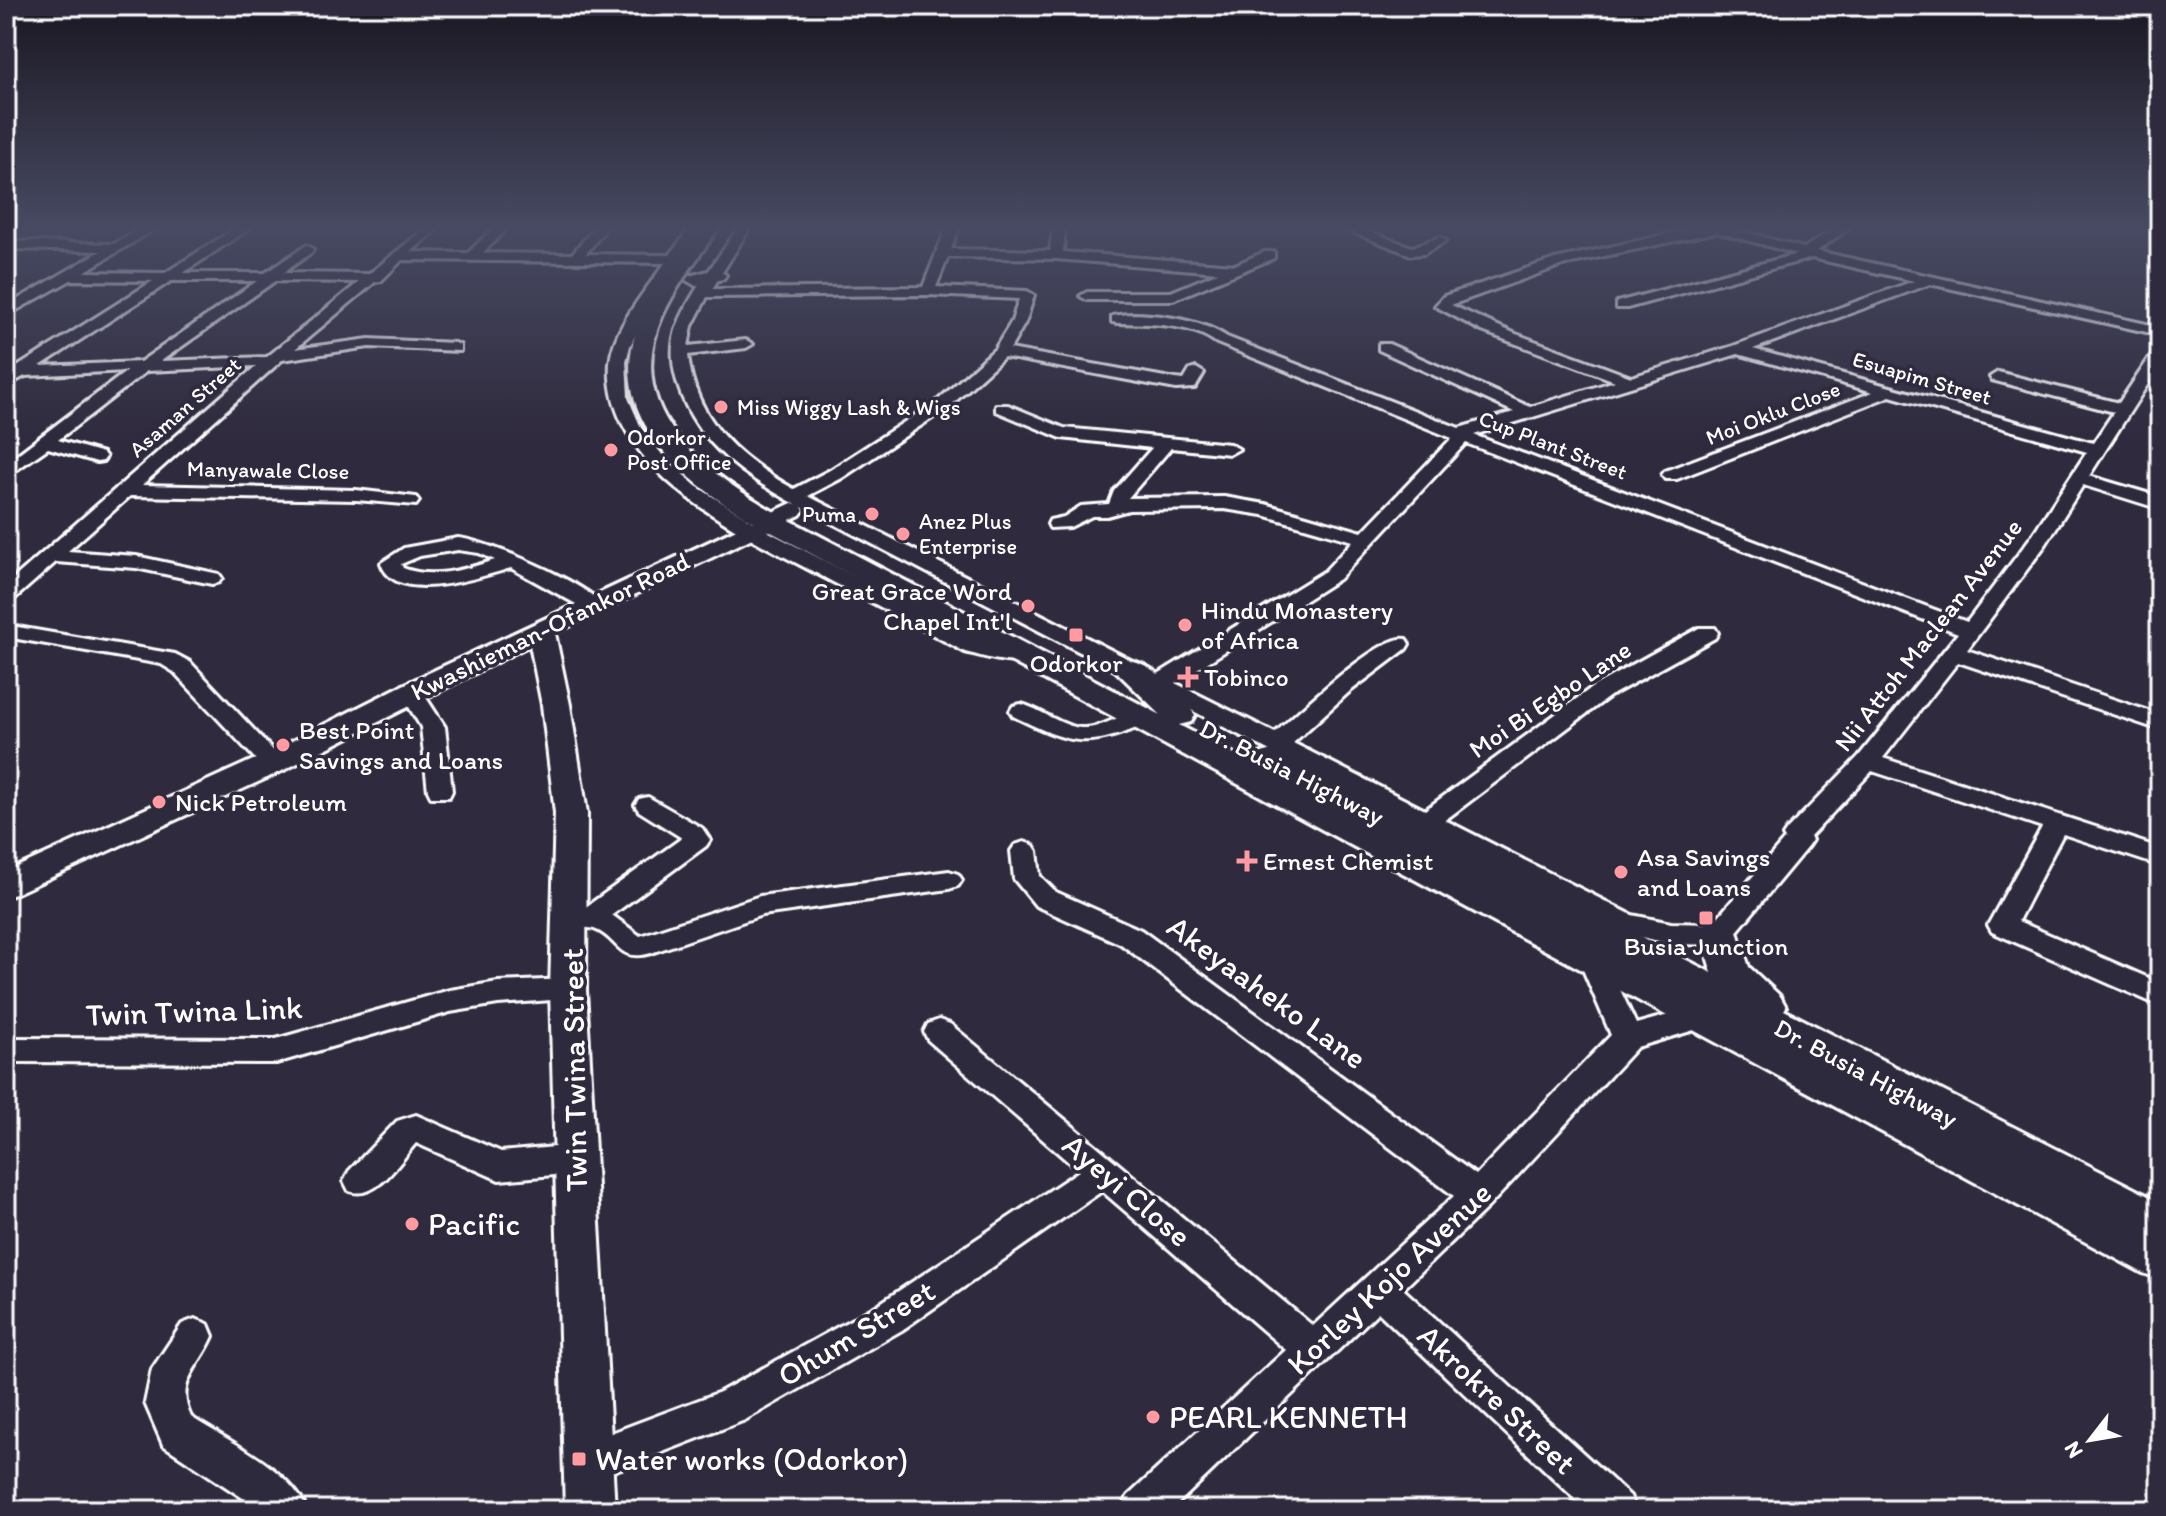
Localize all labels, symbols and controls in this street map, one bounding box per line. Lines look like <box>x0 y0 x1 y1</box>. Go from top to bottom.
street label: Esuapim Street <box>1850 345 1994 411</box>
street label: Asaman Street <box>123 351 247 463</box>
street label: Moi Oklu Close <box>1702 375 1844 451</box>
place label: Miss Wiggy Lash & Wigs <box>737 394 961 421</box>
marker: Miss Wiggy Lash & Wigs <box>712 398 730 416</box>
street label: Cup Plant Street <box>1475 404 1631 486</box>
place label: Odorkor Post Office <box>627 424 732 476</box>
marker: Odorkor Post Office <box>602 441 620 459</box>
street label: Manyawale Close <box>187 455 349 485</box>
place label: Puma <box>802 501 856 528</box>
marker: Puma <box>863 505 881 523</box>
place label: Anez Plus Enterprise <box>919 508 1017 560</box>
street label: Nii Attoh Maclean Avenue <box>1827 512 2029 758</box>
marker: Anez Plus Enterprise <box>894 525 912 543</box>
street label: Kwashieman-Ofankor Road <box>405 544 695 708</box>
place label: Great Grace Word Chapel Int'l <box>811 575 1012 637</box>
place label: Hindu Monastery of Africa <box>1201 594 1393 656</box>
marker: Great Grace Word Chapel Int'l <box>1019 597 1037 615</box>
marker: Hindu Monastery of Africa <box>1176 616 1194 634</box>
marker: Odorkor <box>1067 626 1085 644</box>
street label: Moi Bi Egbo Lane <box>1463 633 1637 765</box>
place label: Odorkor <box>1029 647 1123 679</box>
place label: Tobinco <box>1204 661 1289 693</box>
marker: Tobinco <box>1179 668 1197 686</box>
street label: Dr. Busia Highway <box>1194 712 1390 832</box>
place label: Best Point Savings and Loans <box>299 714 503 776</box>
marker: Best Point Savings and Loans <box>274 736 292 754</box>
place label: Nick Petroleum <box>175 786 347 818</box>
marker: Nick Petroleum <box>150 793 168 811</box>
place label: Asa Savings and Loans <box>1637 841 1770 903</box>
place label: Ernest Chemist <box>1263 845 1434 877</box>
marker: Ernest Chemist <box>1238 852 1256 870</box>
marker: Asa Savings and Loans <box>1612 863 1630 881</box>
street label: Akeyaaheko Lane <box>1160 907 1374 1077</box>
marker: Busia Junction <box>1697 909 1715 927</box>
place label: Busia Junction <box>1624 930 1788 962</box>
street label: Twin Twina Street <box>553 948 595 1192</box>
street label: Twin Twina Link <box>85 988 304 1034</box>
street label: Dr. Busia Highway <box>1769 1011 1963 1135</box>
street label: Ayeyi Close <box>1055 1125 1199 1255</box>
street label: Korley Kojo Avenue <box>1279 1173 1499 1383</box>
place label: Pacific <box>428 1205 520 1243</box>
marker: Pacific <box>403 1215 421 1233</box>
street label: Ohum Street <box>771 1271 941 1395</box>
street label: Akrokre Street <box>1410 1316 1584 1482</box>
place label: PEARL KENNETH <box>1169 1398 1408 1436</box>
north arrow <box>2050 1400 2130 1480</box>
marker: PEARL KENNETH <box>1144 1408 1162 1426</box>
text: N <box>2058 1437 2089 1463</box>
place label: Water works (Odorkor) <box>595 1440 908 1478</box>
marker: Water works (Odorkor) <box>570 1450 588 1468</box>

